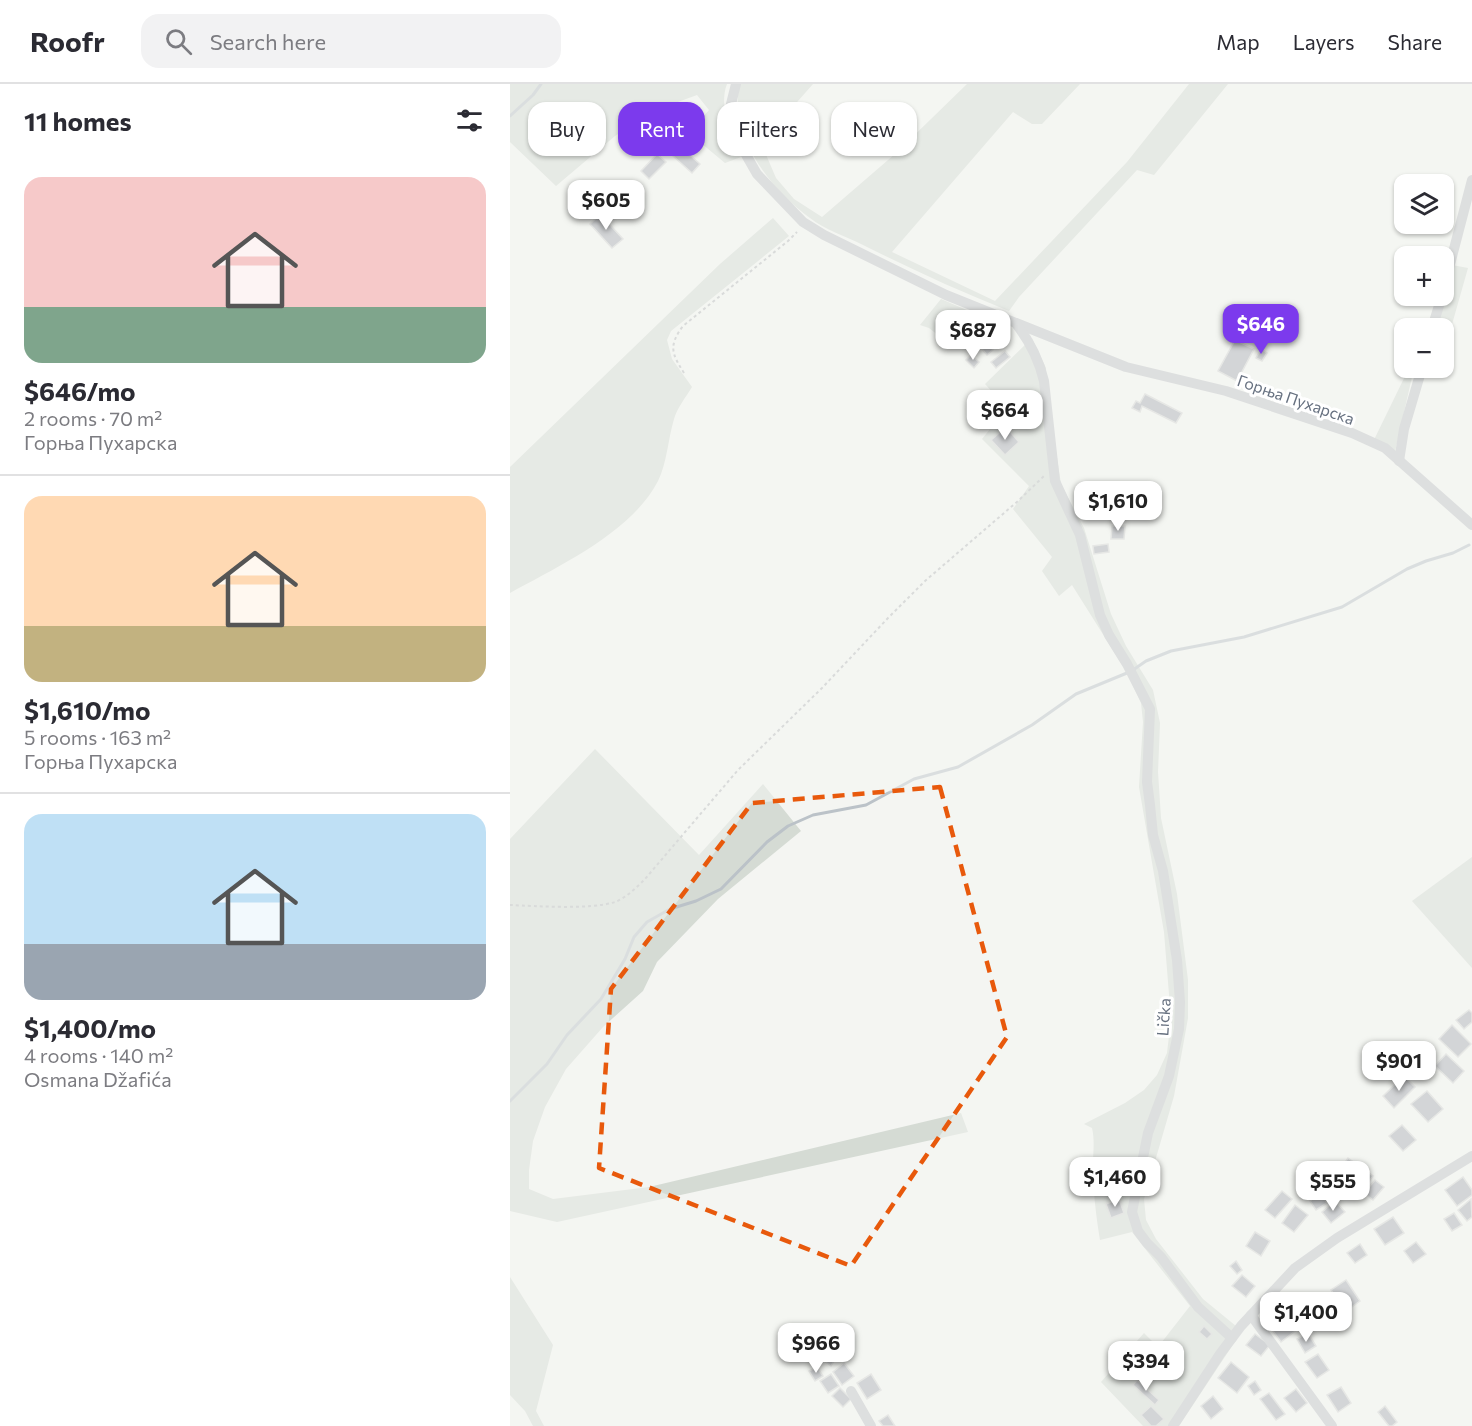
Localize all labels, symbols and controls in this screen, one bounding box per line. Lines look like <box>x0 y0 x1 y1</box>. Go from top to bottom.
search box <box>141 14 561 68</box>
text: Roofr <box>30 24 105 58</box>
icon: search <box>162 25 195 58</box>
text: Search here <box>210 28 326 55</box>
text: Map <box>1216 29 1260 54</box>
text: Layers <box>1293 29 1355 54</box>
text: Share <box>1388 29 1442 54</box>
chip: Buy <box>528 102 606 156</box>
chip: Rent <box>618 102 705 156</box>
chip: Filters <box>717 102 819 156</box>
chip: New <box>831 102 917 156</box>
icon: filters <box>453 104 486 137</box>
text: 11 homes <box>24 105 132 136</box>
map controls <box>1394 174 1454 378</box>
button: layers <box>1394 174 1454 234</box>
pin: $605 <box>570 180 642 231</box>
text: $605 <box>582 187 630 211</box>
icon: home <box>201 216 309 324</box>
button: + <box>1394 246 1454 306</box>
pin: $646 <box>1225 304 1297 355</box>
pin: $687 <box>937 310 1009 361</box>
text: $646 <box>1237 311 1285 335</box>
text: $687 <box>949 317 997 341</box>
button: − <box>1394 318 1454 378</box>
street label: Горња Пухарска <box>1235 370 1357 428</box>
text: $646/mo <box>24 375 136 406</box>
pin: $664 <box>969 390 1041 441</box>
text: $664 <box>981 397 1029 421</box>
text: 2 rooms · 70 m² <box>24 406 162 430</box>
text: Горња Пухарска <box>24 430 177 454</box>
pin: $1,610 <box>1069 481 1167 532</box>
text: $1,610 <box>1088 488 1148 512</box>
icon: home <box>201 535 309 643</box>
text: $1,610/mo <box>24 694 151 725</box>
text: 5 rooms · 163 m² <box>24 725 171 749</box>
text: Горња Пухарска <box>24 749 177 773</box>
icon: home <box>201 853 309 961</box>
street label: Lička <box>1152 997 1174 1037</box>
text: $1,400/mo <box>24 1012 156 1043</box>
pin: $901 <box>1363 1041 1435 1092</box>
text: 4 rooms · 140 m² <box>24 1043 173 1067</box>
text: $901 <box>1376 1048 1422 1072</box>
text: Osmana Džafića <box>24 1067 172 1091</box>
pin: $1,460 <box>1066 1157 1164 1208</box>
pin: $555 <box>1297 1161 1369 1212</box>
text: $1,460 <box>1083 1164 1147 1188</box>
text: $555 <box>1310 1168 1356 1192</box>
pin: $1,400 <box>1257 1292 1355 1343</box>
text: $1,400 <box>1274 1299 1338 1323</box>
pin: $966 <box>780 1323 852 1374</box>
text: $966 <box>792 1330 840 1354</box>
pin: $394 <box>1110 1341 1182 1392</box>
text: $394 <box>1122 1348 1170 1372</box>

